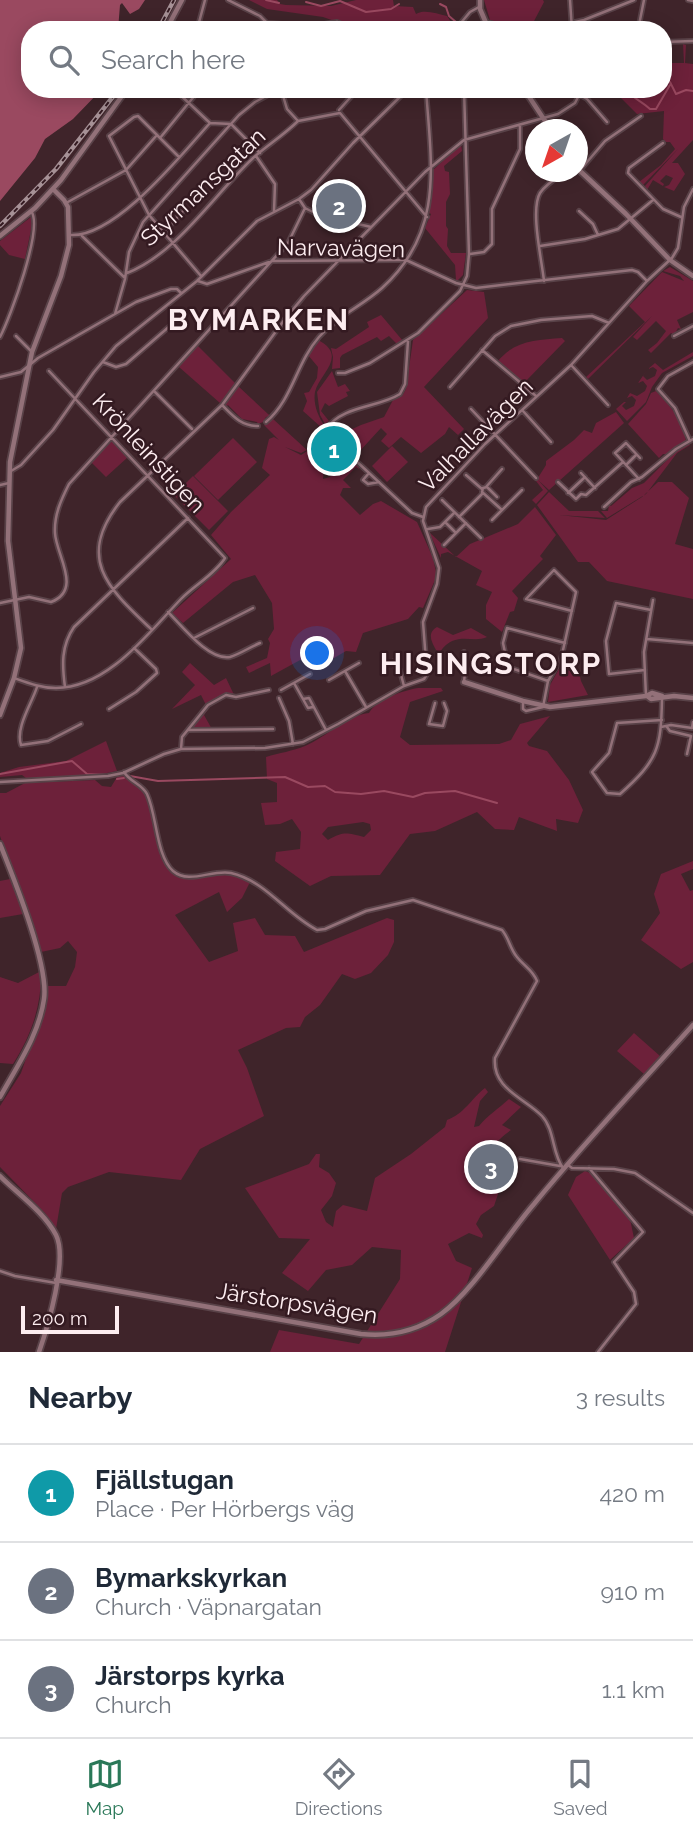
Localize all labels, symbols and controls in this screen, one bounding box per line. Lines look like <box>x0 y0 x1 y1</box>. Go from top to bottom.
search box <box>21 21 672 98</box>
icon: search <box>45 41 83 79</box>
text: Search here <box>101 45 245 75</box>
north arrow <box>525 119 588 182</box>
street label: Styrmansgatan <box>135 122 271 251</box>
pin: 2 <box>316 180 362 232</box>
street label: Narvavägen <box>277 233 405 262</box>
district label: BYMARKEN <box>168 302 350 337</box>
street label: Valhallavägen <box>413 372 538 497</box>
street label: Krönleinstigen <box>87 388 211 518</box>
pin: 1 <box>311 423 357 475</box>
your location <box>300 636 334 670</box>
district label: HISINGSTORP <box>380 646 602 681</box>
pin: 3 <box>468 1141 514 1193</box>
street label: Järstorpsvägen <box>215 1276 379 1329</box>
scale bar <box>21 1303 119 1335</box>
text: 200 m <box>32 1307 87 1329</box>
text: Nearby <box>28 1380 132 1415</box>
text: 3 results <box>576 1384 665 1411</box>
text: Fjällstugan <box>95 1465 234 1495</box>
text: 1 <box>45 1480 57 1507</box>
text: 420 m <box>599 1480 665 1507</box>
text: Place · Per Hörbergs väg <box>95 1495 354 1522</box>
text: Bymarkskyrkan <box>95 1563 287 1593</box>
text: 2 <box>45 1578 57 1605</box>
text: 910 m <box>601 1578 665 1605</box>
text: Church · Väpnargatan <box>95 1593 322 1620</box>
text: Järstorps kyrka <box>95 1661 285 1691</box>
text: 3 <box>45 1676 57 1703</box>
text: 1.1 km <box>602 1676 665 1703</box>
text: Church <box>95 1691 172 1718</box>
tab: Map <box>85 1755 124 1819</box>
tab: Directions <box>295 1755 383 1819</box>
tab: Saved <box>553 1755 608 1819</box>

